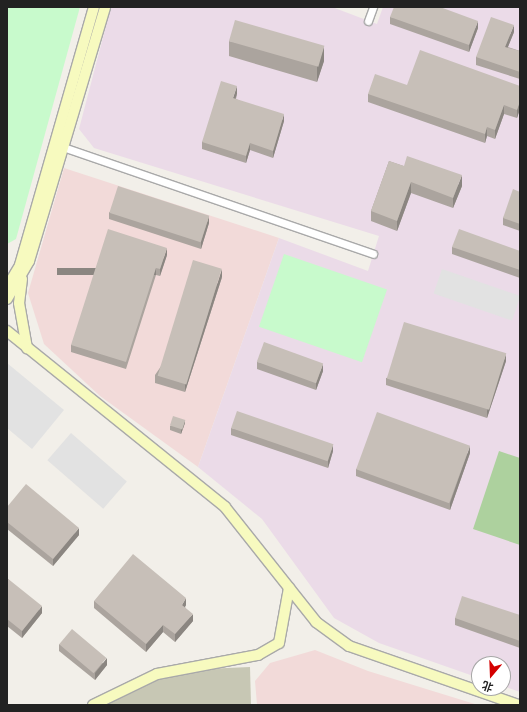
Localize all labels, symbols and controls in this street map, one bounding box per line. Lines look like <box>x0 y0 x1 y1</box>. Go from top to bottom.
north arrow <box>471 656 511 696</box>
text: 北 <box>480 678 495 695</box>

